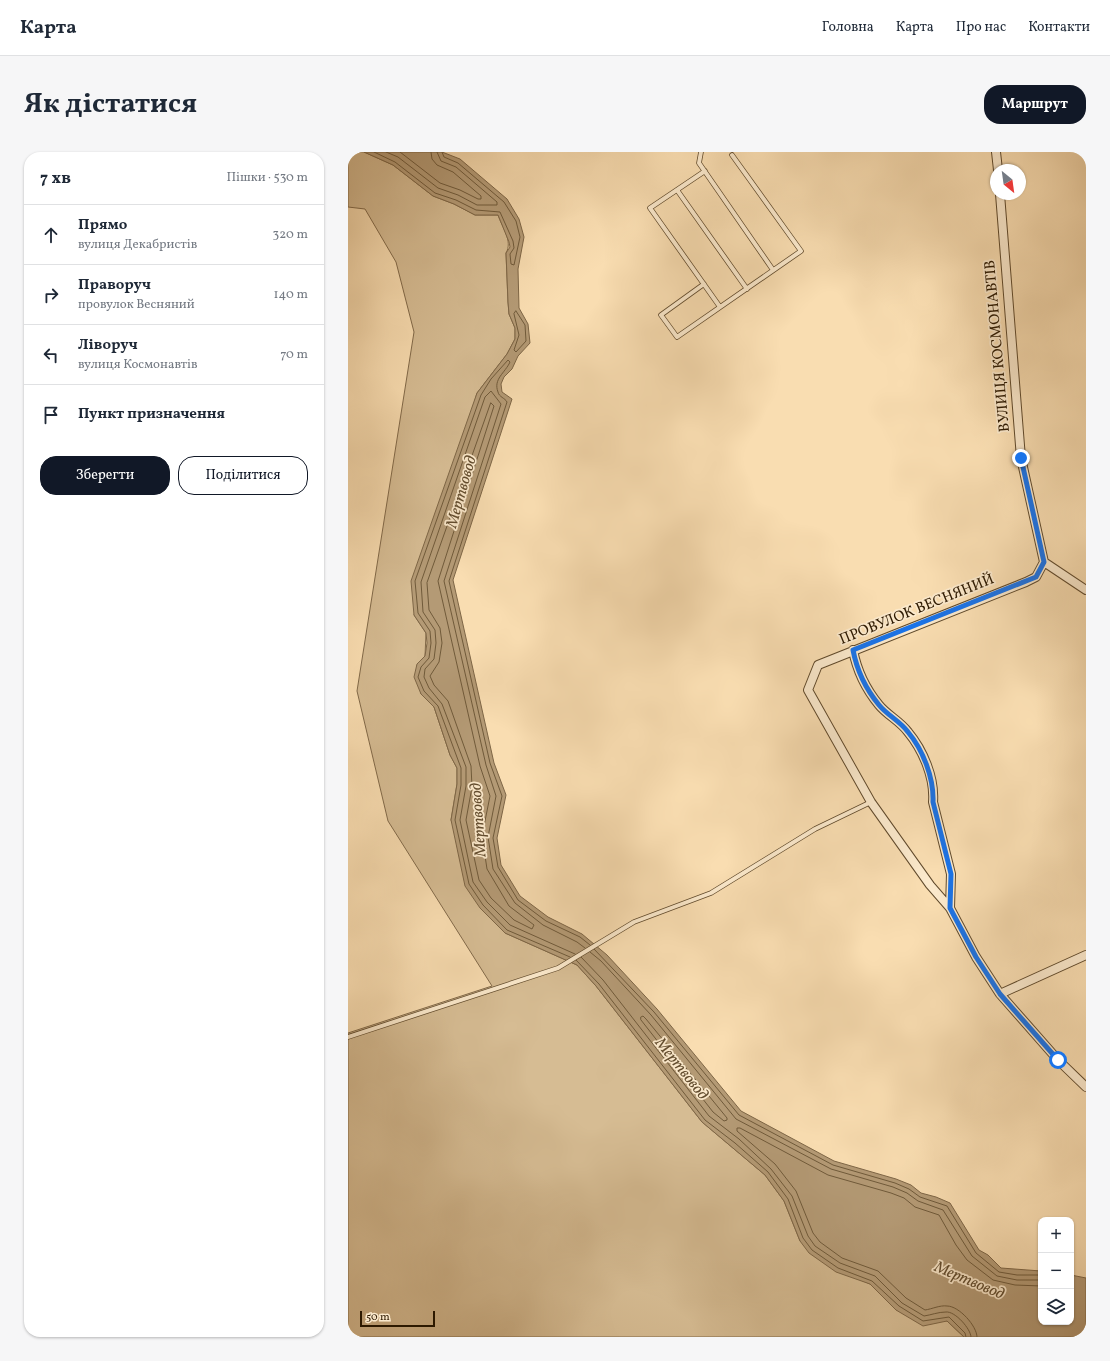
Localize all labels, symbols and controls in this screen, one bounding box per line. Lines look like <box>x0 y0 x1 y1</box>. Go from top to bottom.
text: Карта <box>20 15 77 41</box>
text: Головна <box>822 18 874 37</box>
text: Карта <box>896 18 934 37</box>
text: Про нас <box>956 18 1006 37</box>
text: Контакти <box>1028 18 1090 37</box>
text: Як дістатися <box>24 85 197 124</box>
button: Маршрут <box>984 85 1086 124</box>
north arrow <box>990 164 1026 200</box>
text: 7 хв <box>40 167 71 190</box>
text: Пішки · 530 m <box>226 169 308 187</box>
text: Прямо <box>78 215 127 236</box>
icon: ahead <box>40 224 62 246</box>
text: 320 m <box>273 226 308 244</box>
text: вулиця Декабристів <box>78 236 197 254</box>
street label: ВУЛИЦЯ КОСМОНАВТІВ <box>980 259 1016 433</box>
text: Праворуч <box>78 275 151 296</box>
icon: right <box>40 284 62 306</box>
text: 140 m <box>274 286 308 304</box>
text: провулок Весняний <box>78 296 195 314</box>
text: Ліворуч <box>78 335 138 356</box>
icon: left <box>40 344 62 366</box>
text: 70 m <box>280 346 308 364</box>
text: вулиця Космонавтів <box>78 356 198 374</box>
icon: arrive <box>40 404 62 426</box>
text: Пункт призначення <box>78 404 225 425</box>
route end <box>1012 449 1030 467</box>
water label: Мертвовод <box>441 453 483 532</box>
button: Зберегти <box>40 456 170 495</box>
button: Поділитися <box>178 456 308 495</box>
street label: ПРОВУЛОК ВЕСНЯНИЙ <box>836 569 998 651</box>
water label: Мертвовод <box>465 782 493 859</box>
water label: Мертвовод <box>649 1033 713 1105</box>
route start <box>1049 1051 1067 1069</box>
map controls <box>1038 1217 1074 1325</box>
button: + <box>1038 1217 1074 1253</box>
button: − <box>1038 1253 1074 1289</box>
water label: Мертвовод <box>930 1256 1008 1306</box>
button: layers <box>1038 1289 1074 1325</box>
scale bar <box>360 1309 435 1328</box>
text: 50 m <box>366 1310 390 1325</box>

